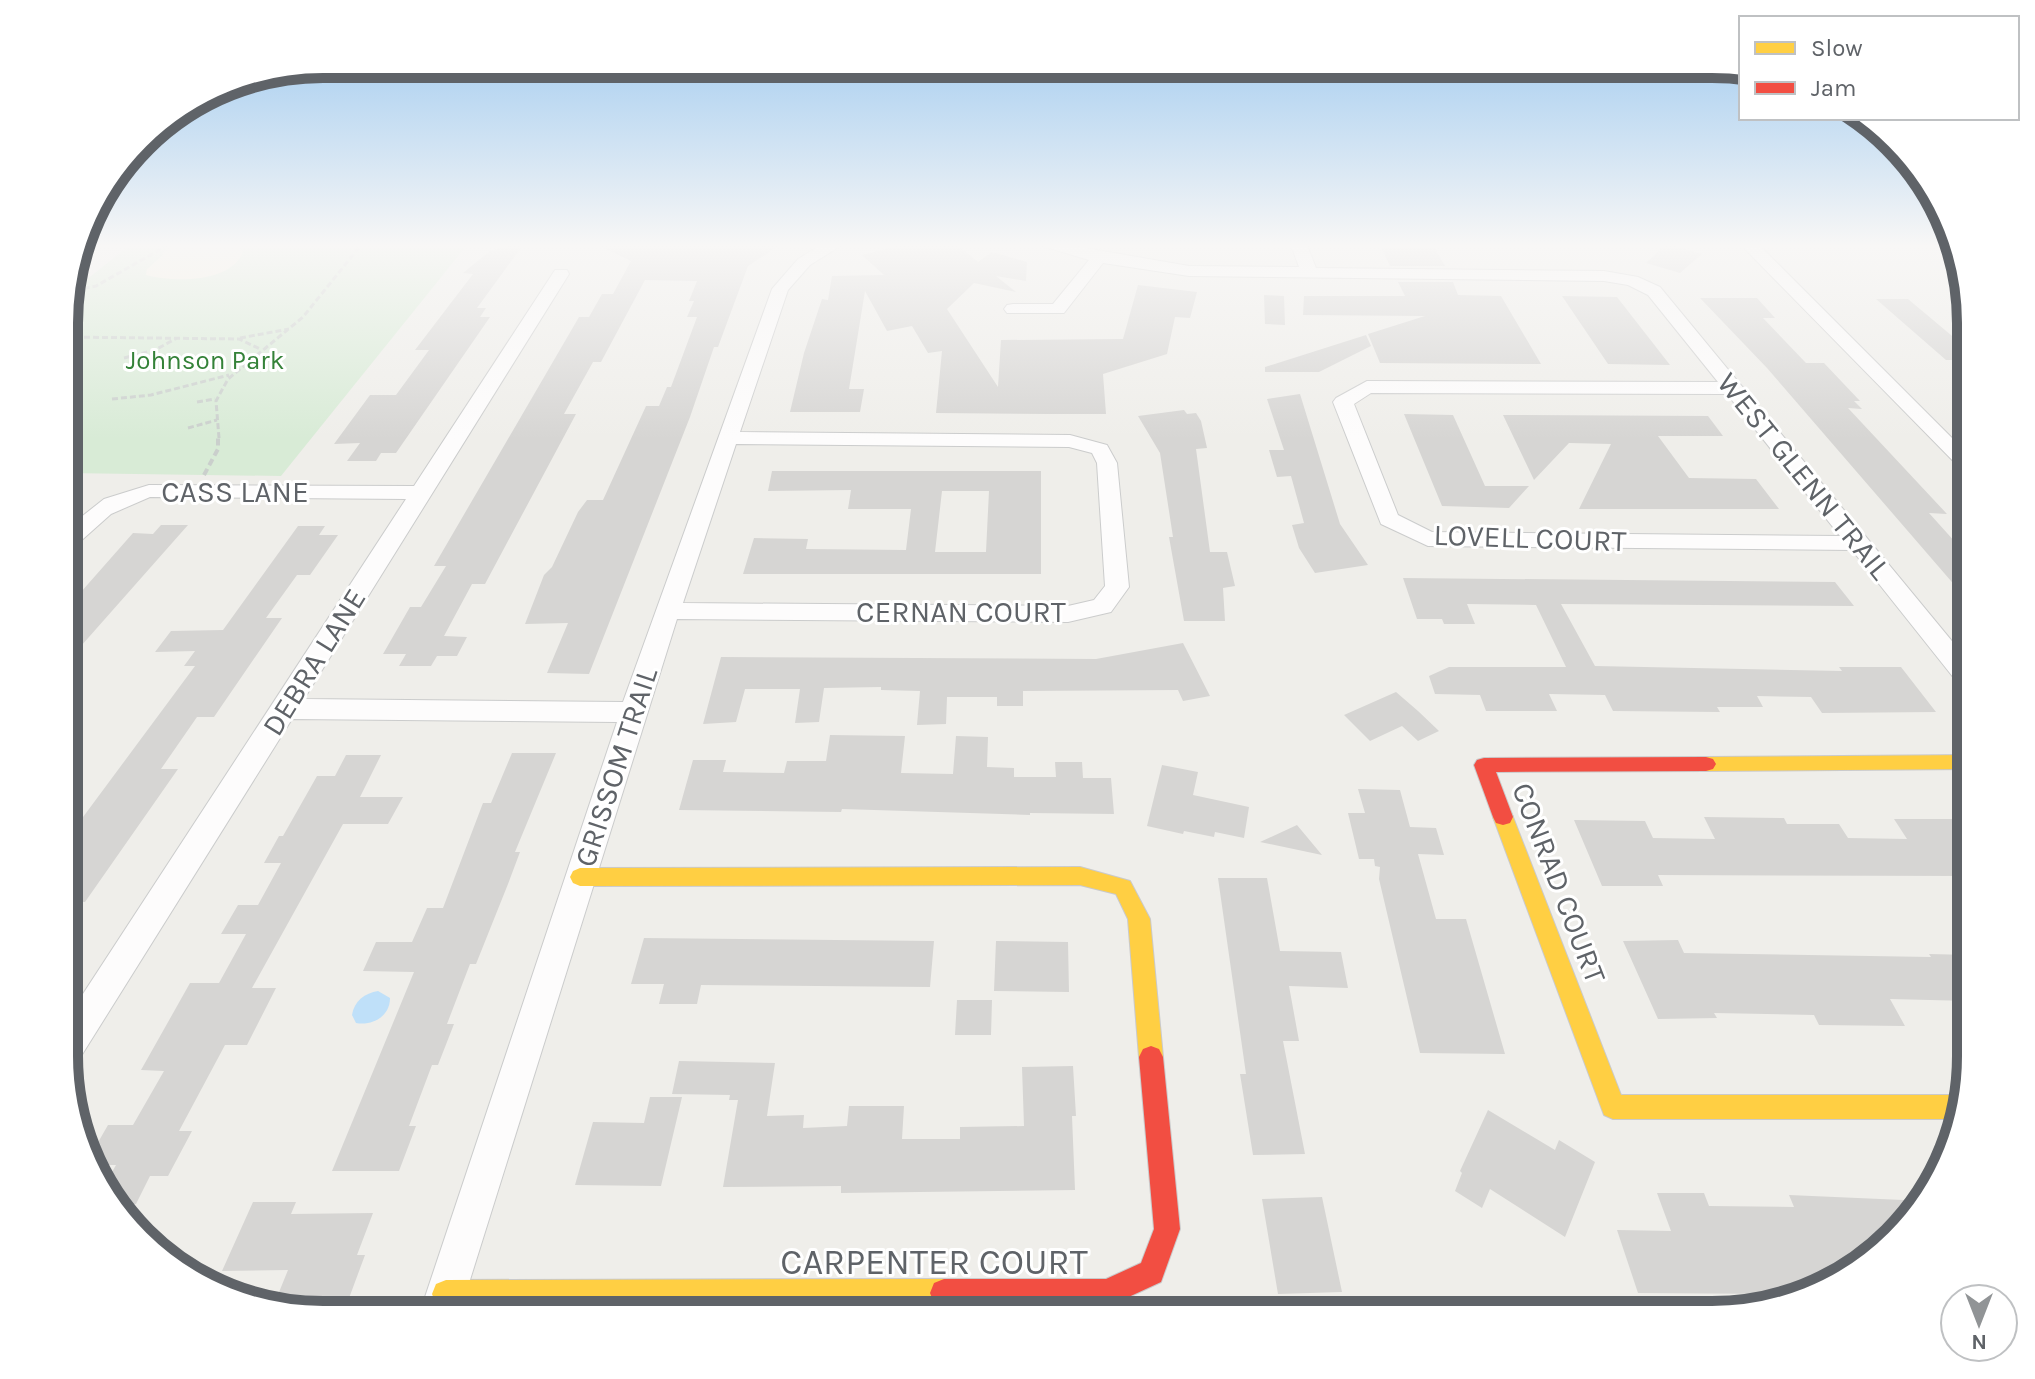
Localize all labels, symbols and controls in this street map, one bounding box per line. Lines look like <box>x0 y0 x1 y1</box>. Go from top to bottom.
legend <box>1739 16 2019 120</box>
text: Slow <box>1811 34 1863 62</box>
text: Jam <box>1811 74 1856 102</box>
park label: Johnson Park <box>126 345 284 376</box>
street label: WEST GLENN TRAIL <box>1710 365 1898 587</box>
street label: CASS LANE <box>161 474 309 510</box>
street label: LOVELL COURT <box>1433 517 1627 559</box>
street label: DEBRA LANE <box>255 582 373 742</box>
street label: CERNAN COURT <box>856 594 1066 630</box>
street label: GRISSOM TRAIL <box>567 663 665 871</box>
street label: CONRAD COURT <box>1504 778 1614 988</box>
street label: CARPENTER COURT <box>780 1241 1088 1283</box>
north arrow <box>1939 1283 2019 1363</box>
text: N <box>1971 1329 1987 1355</box>

